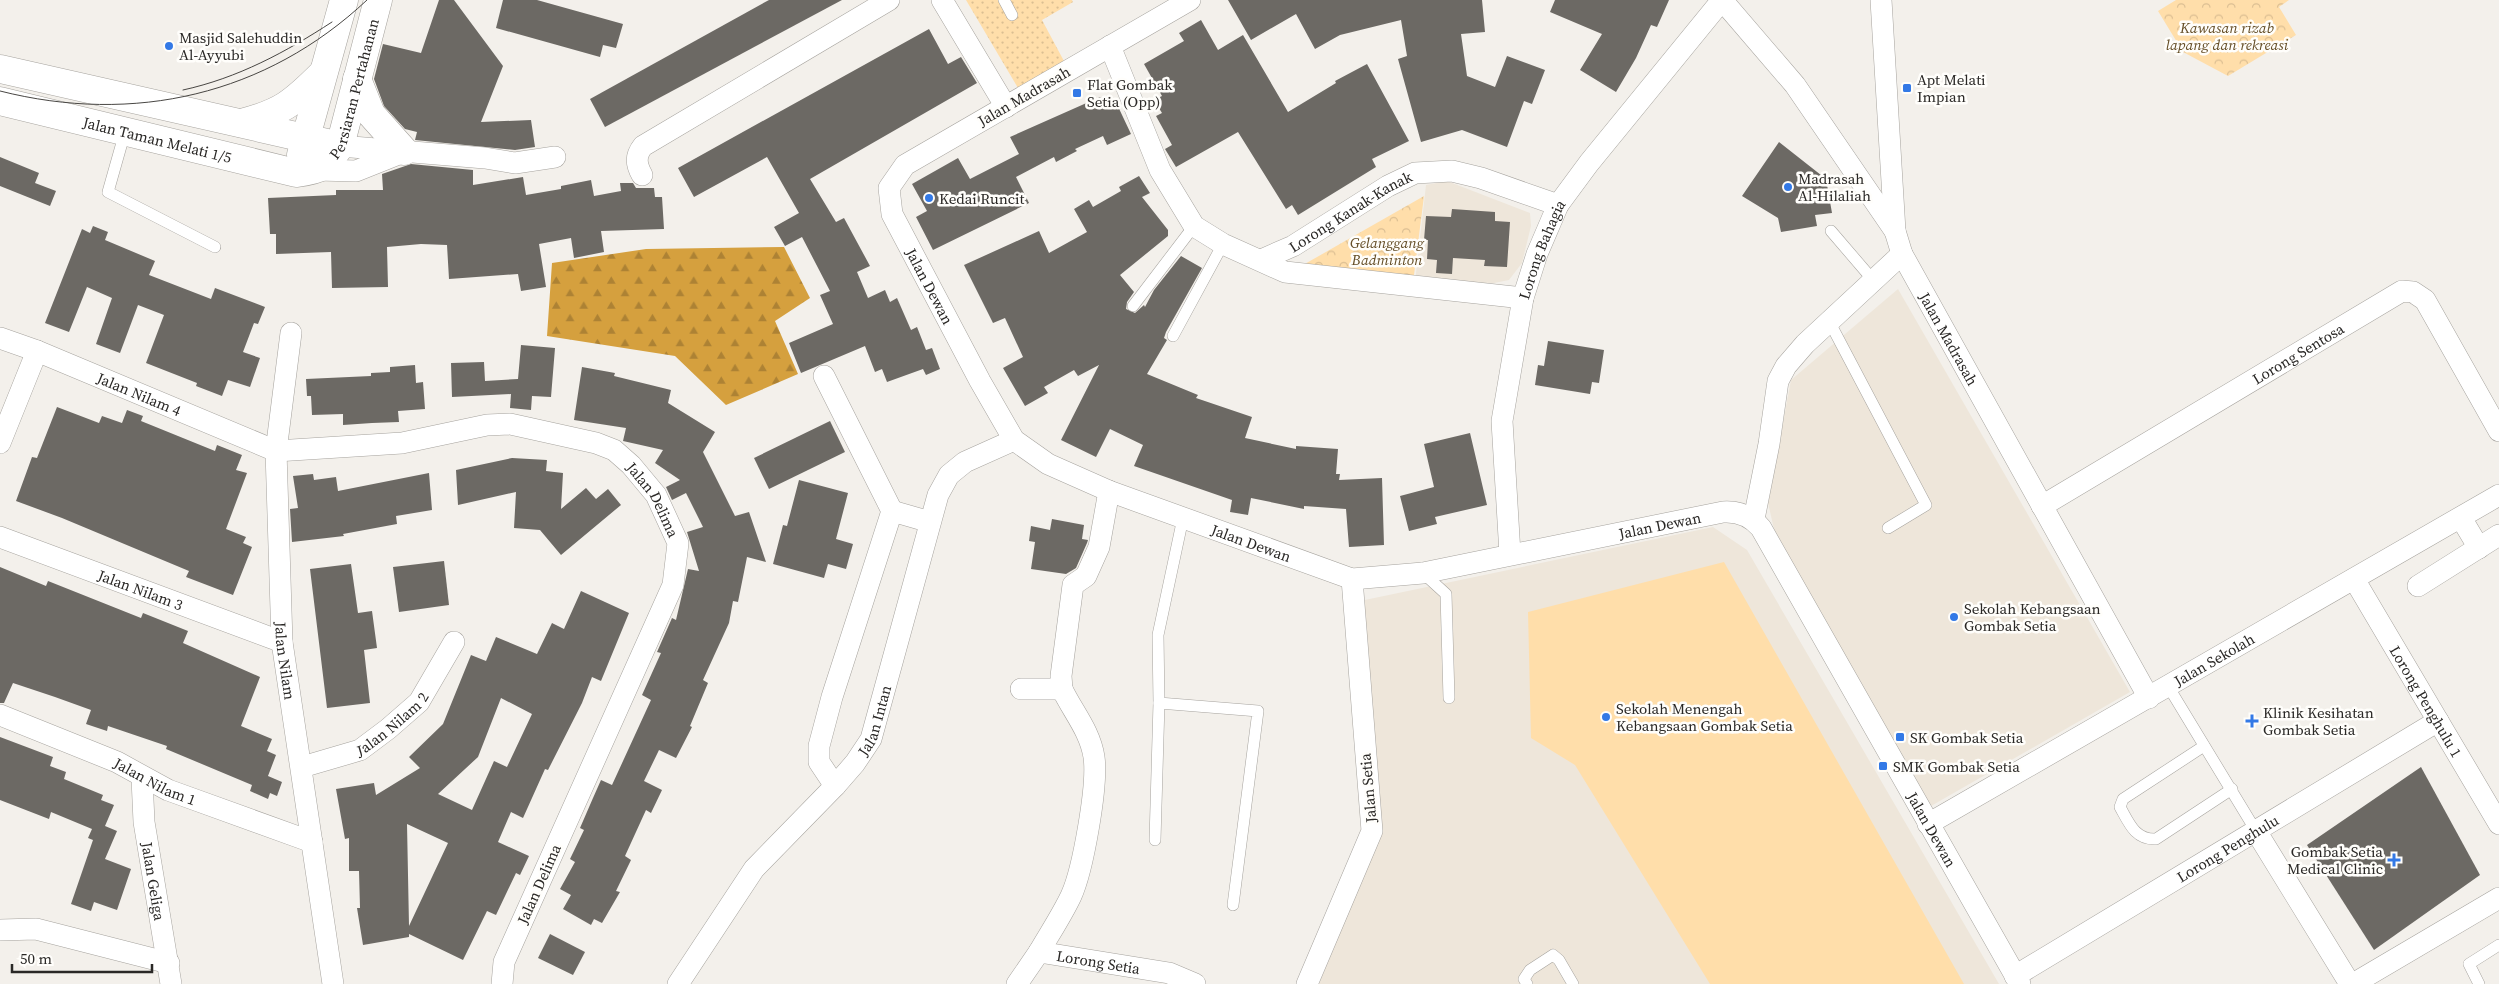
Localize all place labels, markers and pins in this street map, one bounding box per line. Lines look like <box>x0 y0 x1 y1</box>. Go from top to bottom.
place label: Masjid Salehuddin Al-Ayyubi <box>179 27 302 65</box>
marker: Masjid Salehuddin Al-Ayyubi <box>163 40 175 52</box>
place label: Apt Melati Impian <box>1917 69 1986 107</box>
place label: Flat Gombak Setia (Opp) <box>1087 74 1173 112</box>
marker: Apt Melati Impian <box>1901 82 1913 94</box>
marker: Flat Gombak Setia (Opp) <box>1071 87 1083 99</box>
place label: Madrasah Al-Hilaliah <box>1798 168 1871 206</box>
marker: Madrasah Al-Hilaliah <box>1782 181 1794 193</box>
place label: Kedai Runcit <box>939 188 1025 209</box>
marker: Kedai Runcit <box>923 192 935 204</box>
place label: Sekolah Kebangsaan Gombak Setia <box>1964 598 2101 636</box>
marker: Sekolah Kebangsaan Gombak Setia <box>1948 611 1960 623</box>
place label: Sekolah Menengah Kebangsaan Gombak Setia <box>1616 698 1793 736</box>
place label: Klinik Kesihatan Gombak Setia <box>2263 702 2374 740</box>
marker: Sekolah Menengah Kebangsaan Gombak Setia <box>1600 711 1612 723</box>
marker: Klinik Kesihatan Gombak Setia <box>2245 714 2259 728</box>
place label: SK Gombak Setia <box>1910 727 2024 748</box>
marker: SK Gombak Setia <box>1894 731 1906 743</box>
place label: SMK Gombak Setia <box>1893 756 2020 777</box>
marker: SMK Gombak Setia <box>1877 760 1889 772</box>
place label: Gombak Setia Medical Clinic <box>2287 841 2383 879</box>
marker: Gombak Setia Medical Clinic <box>2387 853 2401 867</box>

